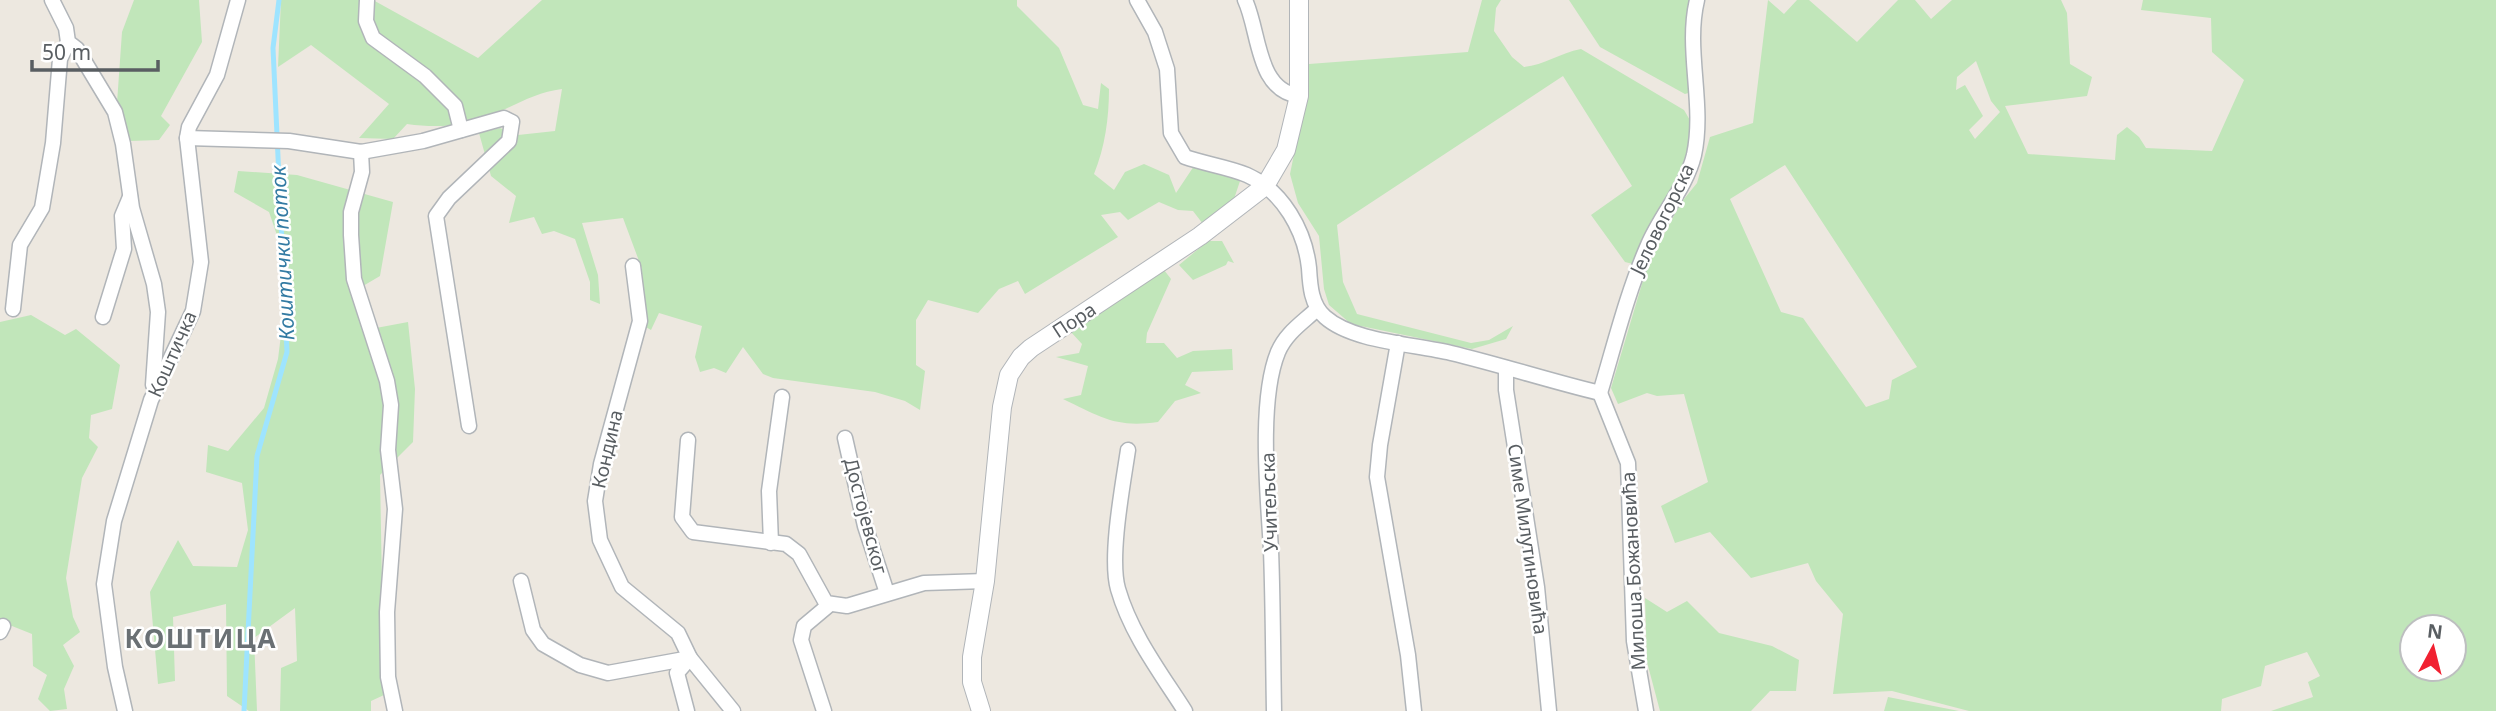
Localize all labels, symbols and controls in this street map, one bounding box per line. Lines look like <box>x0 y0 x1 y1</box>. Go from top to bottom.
scale bar <box>32 28 158 72</box>
text: 50 m <box>42 38 91 66</box>
street label: Јеловогорска <box>1623 159 1700 281</box>
water label: Коштички поток <box>263 163 301 341</box>
street label: Пора <box>1047 296 1101 344</box>
street label: Коштичка <box>141 307 203 401</box>
street label: Кондина <box>585 407 629 491</box>
street label: Симе Милутиновића <box>1502 442 1554 636</box>
street label: Учитељска <box>1254 452 1284 552</box>
street label: Достојевског <box>838 455 894 577</box>
street label: Милоша Божановића <box>1615 471 1651 671</box>
north arrow <box>2398 613 2468 683</box>
text: N <box>2426 617 2444 645</box>
district label: КОШТИЦА <box>124 620 278 656</box>

